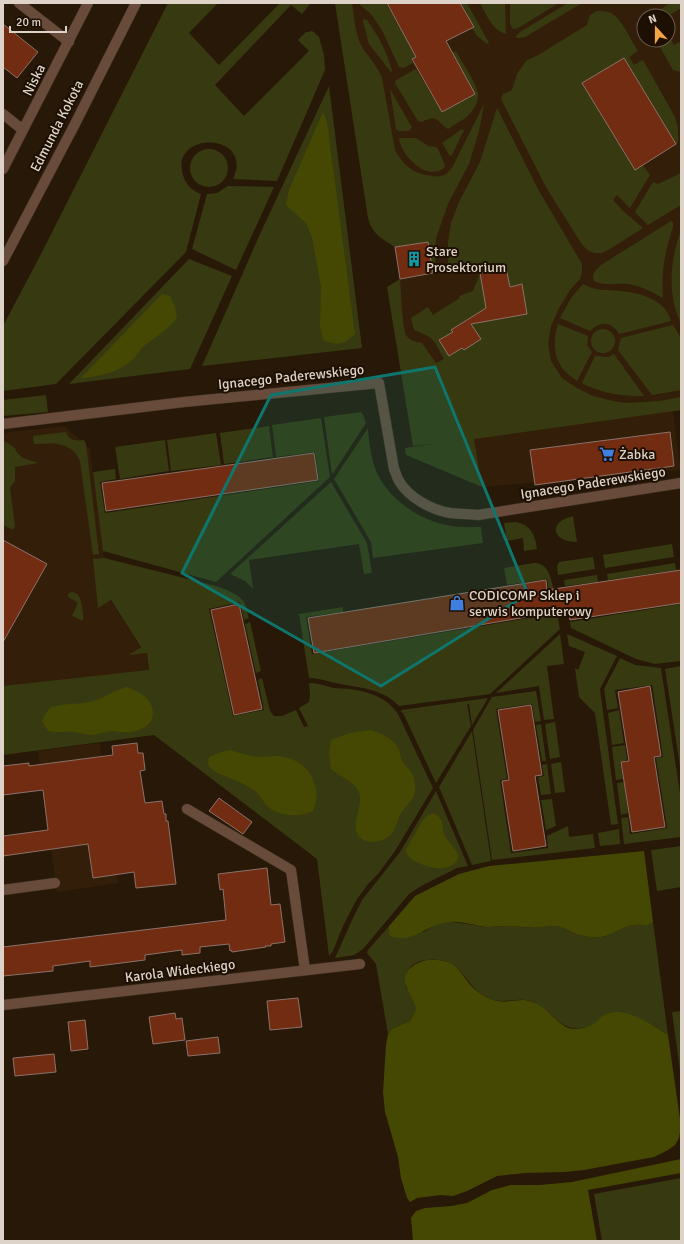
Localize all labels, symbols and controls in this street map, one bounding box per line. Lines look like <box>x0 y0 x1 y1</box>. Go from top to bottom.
scale bar <box>10 8 66 34</box>
north arrow <box>636 8 676 48</box>
text: N <box>647 12 658 27</box>
text: 20 m <box>16 15 41 30</box>
street label: Niska <box>19 61 49 99</box>
street label: Edmunda Kokota <box>27 77 87 175</box>
place label: Stare Prosektorium <box>426 243 506 276</box>
building icon: Stare Prosektorium <box>405 250 423 268</box>
street label: Ignacego Paderewskiego <box>217 361 365 393</box>
supermarket icon: Żabka <box>598 445 616 463</box>
place label: Żabka <box>619 446 655 463</box>
street label: Ignacego Paderewskiego <box>519 463 667 503</box>
place label: CODICOMP Sklep i serwis komputerowy <box>469 587 592 620</box>
shop icon: CODICOMP Sklep i serwis komputerowy <box>448 594 466 612</box>
street label: Karola Wideckiego <box>124 956 236 986</box>

